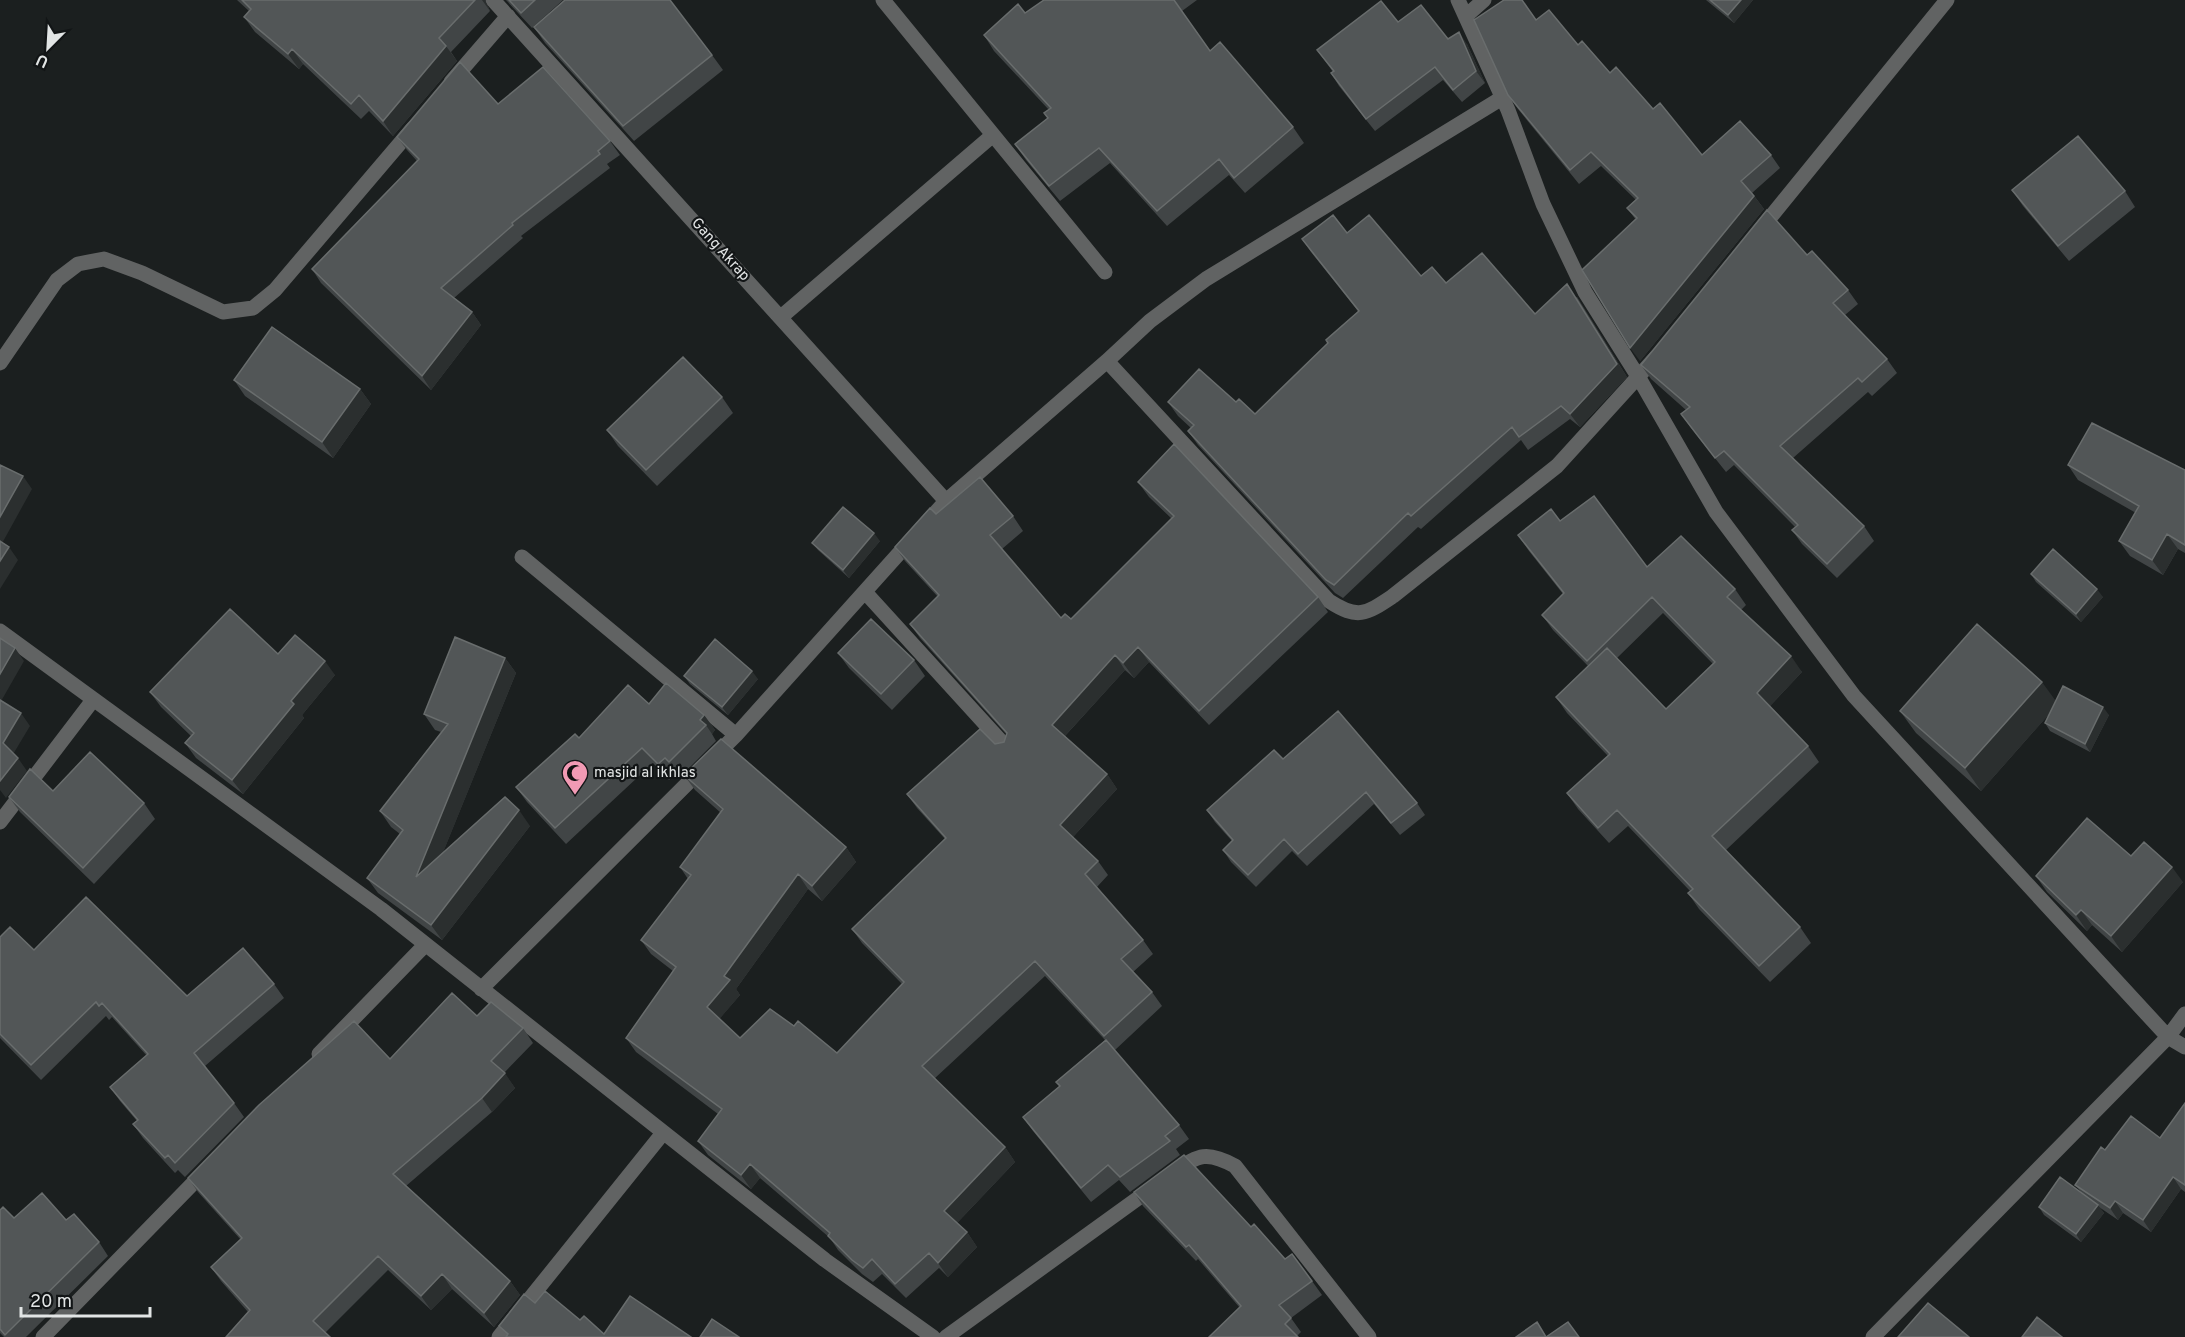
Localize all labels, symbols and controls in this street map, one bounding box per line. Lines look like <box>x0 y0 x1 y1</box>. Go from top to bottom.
north arrow <box>18 18 78 78</box>
text: U <box>33 48 52 71</box>
street label: Gang Akrap <box>687 214 753 286</box>
mosque icon: masjid al ikhlas <box>560 758 590 796</box>
place label: masjid al ikhlas <box>594 764 696 783</box>
scale bar <box>21 1280 150 1318</box>
text: 20 m <box>30 1291 72 1314</box>

